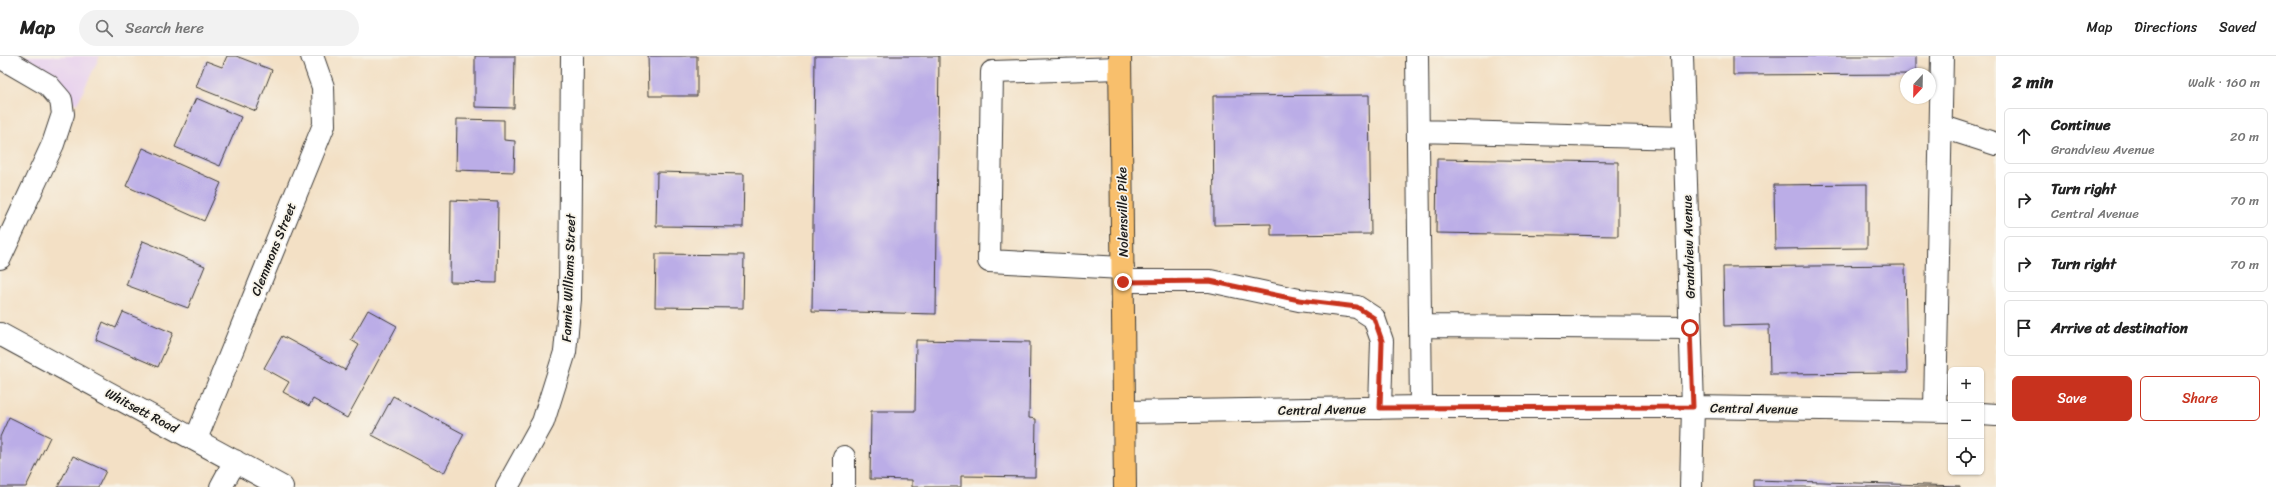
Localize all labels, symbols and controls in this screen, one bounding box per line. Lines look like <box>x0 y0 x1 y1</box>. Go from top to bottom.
search box <box>79 10 359 46</box>
text: Map <box>20 11 55 44</box>
text: Search here <box>125 15 204 41</box>
text: Map <box>2086 15 2112 40</box>
text: Directions <box>2134 15 2197 40</box>
text: Saved <box>2219 15 2256 40</box>
icon: search <box>93 17 115 39</box>
text: 2 min <box>2012 67 2053 97</box>
north arrow <box>1900 68 1936 104</box>
text: Walk · 160 m <box>2188 71 2260 94</box>
text: Continue <box>2051 112 2111 138</box>
icon: ahead <box>2013 125 2035 147</box>
text: 20 m <box>2230 125 2259 148</box>
text: Grandview Avenue <box>2051 138 2155 161</box>
street label: Nolensville Pike <box>1110 167 1135 257</box>
text: Turn right <box>2051 176 2116 202</box>
icon: right <box>2013 189 2035 211</box>
text: 70 m <box>2230 189 2259 212</box>
street label: Grandview Avenue <box>1675 195 1702 299</box>
street label: Clemmons Street <box>244 199 303 299</box>
text: Central Avenue <box>2051 202 2139 225</box>
street label: Fannie Williams Street <box>555 213 582 343</box>
text: Turn right <box>2051 251 2116 277</box>
icon: right <box>2013 253 2035 275</box>
text: 70 m <box>2230 253 2259 276</box>
route end <box>1114 273 1132 291</box>
text: Arrive at destination <box>2051 315 2188 341</box>
icon: arrive <box>2013 317 2035 339</box>
route start <box>1681 319 1699 337</box>
map controls <box>1948 367 1984 475</box>
button: + <box>1948 367 1984 403</box>
button: Save <box>2012 376 2132 421</box>
button: Share <box>2140 376 2260 421</box>
street label: Whitsett Road <box>101 382 183 440</box>
street label: Central Avenue <box>1710 396 1798 421</box>
street label: Central Avenue <box>1278 397 1366 422</box>
button: − <box>1948 403 1984 439</box>
button: locate <box>1948 439 1984 475</box>

